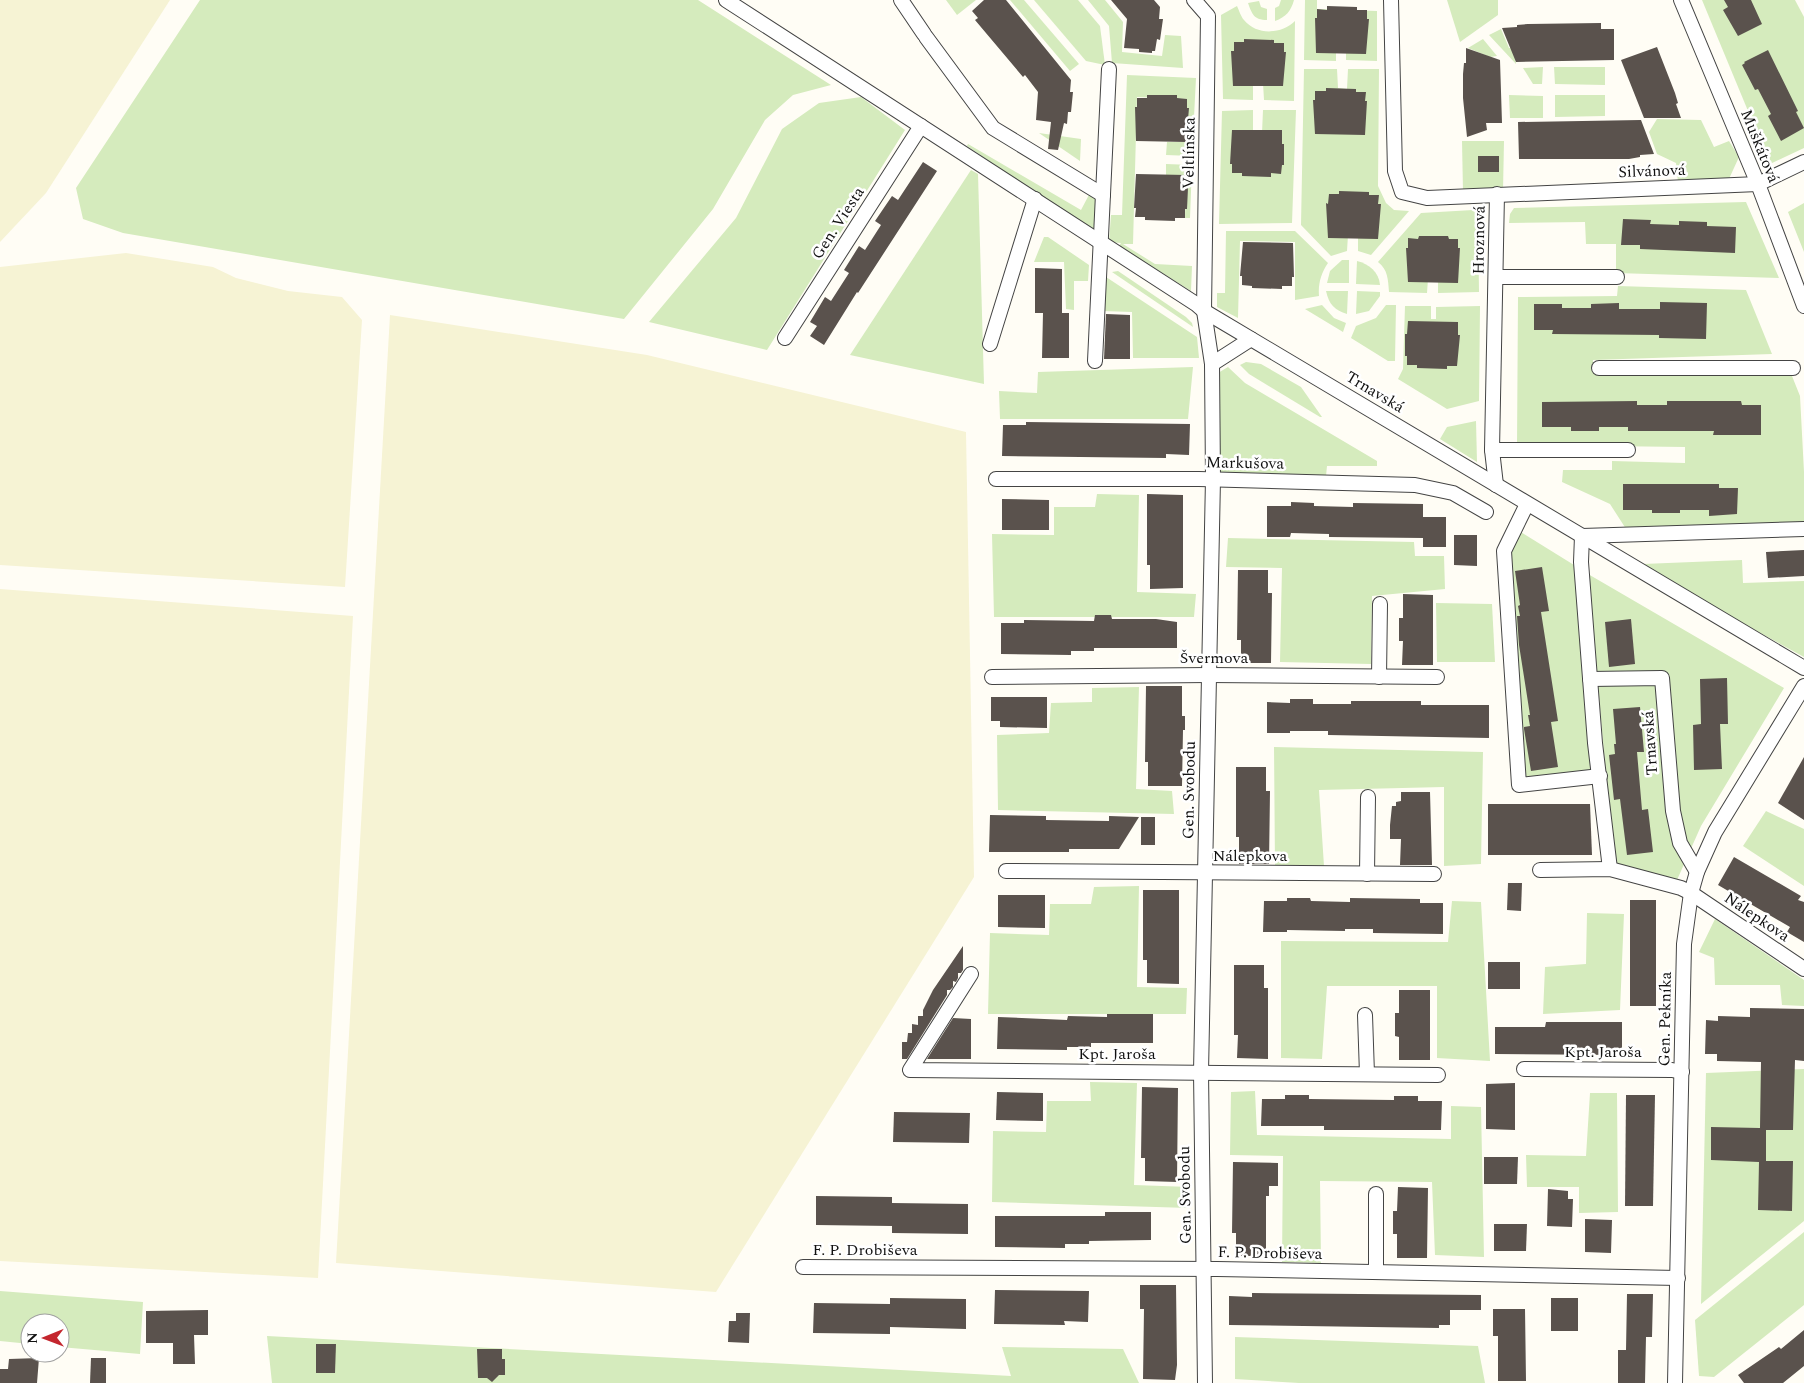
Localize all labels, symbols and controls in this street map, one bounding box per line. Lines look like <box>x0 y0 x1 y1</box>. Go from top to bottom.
street label: Muškátová <box>1734 106 1786 187</box>
street label: Veltlínska <box>1176 117 1202 189</box>
street label: Silvánová <box>1618 158 1686 184</box>
street label: Gen. Viesta <box>806 182 871 264</box>
street label: Hroznová <box>1466 205 1492 275</box>
street label: Trnavská <box>1341 365 1409 419</box>
street label: Markušova <box>1206 450 1285 476</box>
street label: Švermova <box>1180 646 1248 670</box>
street label: Trnavská <box>1636 710 1664 776</box>
street label: Gen. Svobodu <box>1176 741 1202 839</box>
street label: Nálepkova <box>1213 844 1287 868</box>
street label: Nálepkova <box>1719 886 1795 948</box>
street label: Gen. Pekníka <box>1652 971 1678 1067</box>
street label: Kpt. Jaroša <box>1564 1040 1642 1064</box>
street label: Kpt. Jaroša <box>1078 1042 1156 1066</box>
street label: Gen. Svobodu <box>1172 1146 1198 1244</box>
street label: F. P. Drobiševa <box>812 1238 918 1262</box>
street label: F. P. Drobiševa <box>1217 1240 1323 1266</box>
north arrow <box>20 1313 70 1363</box>
text: N <box>22 1332 43 1344</box>

